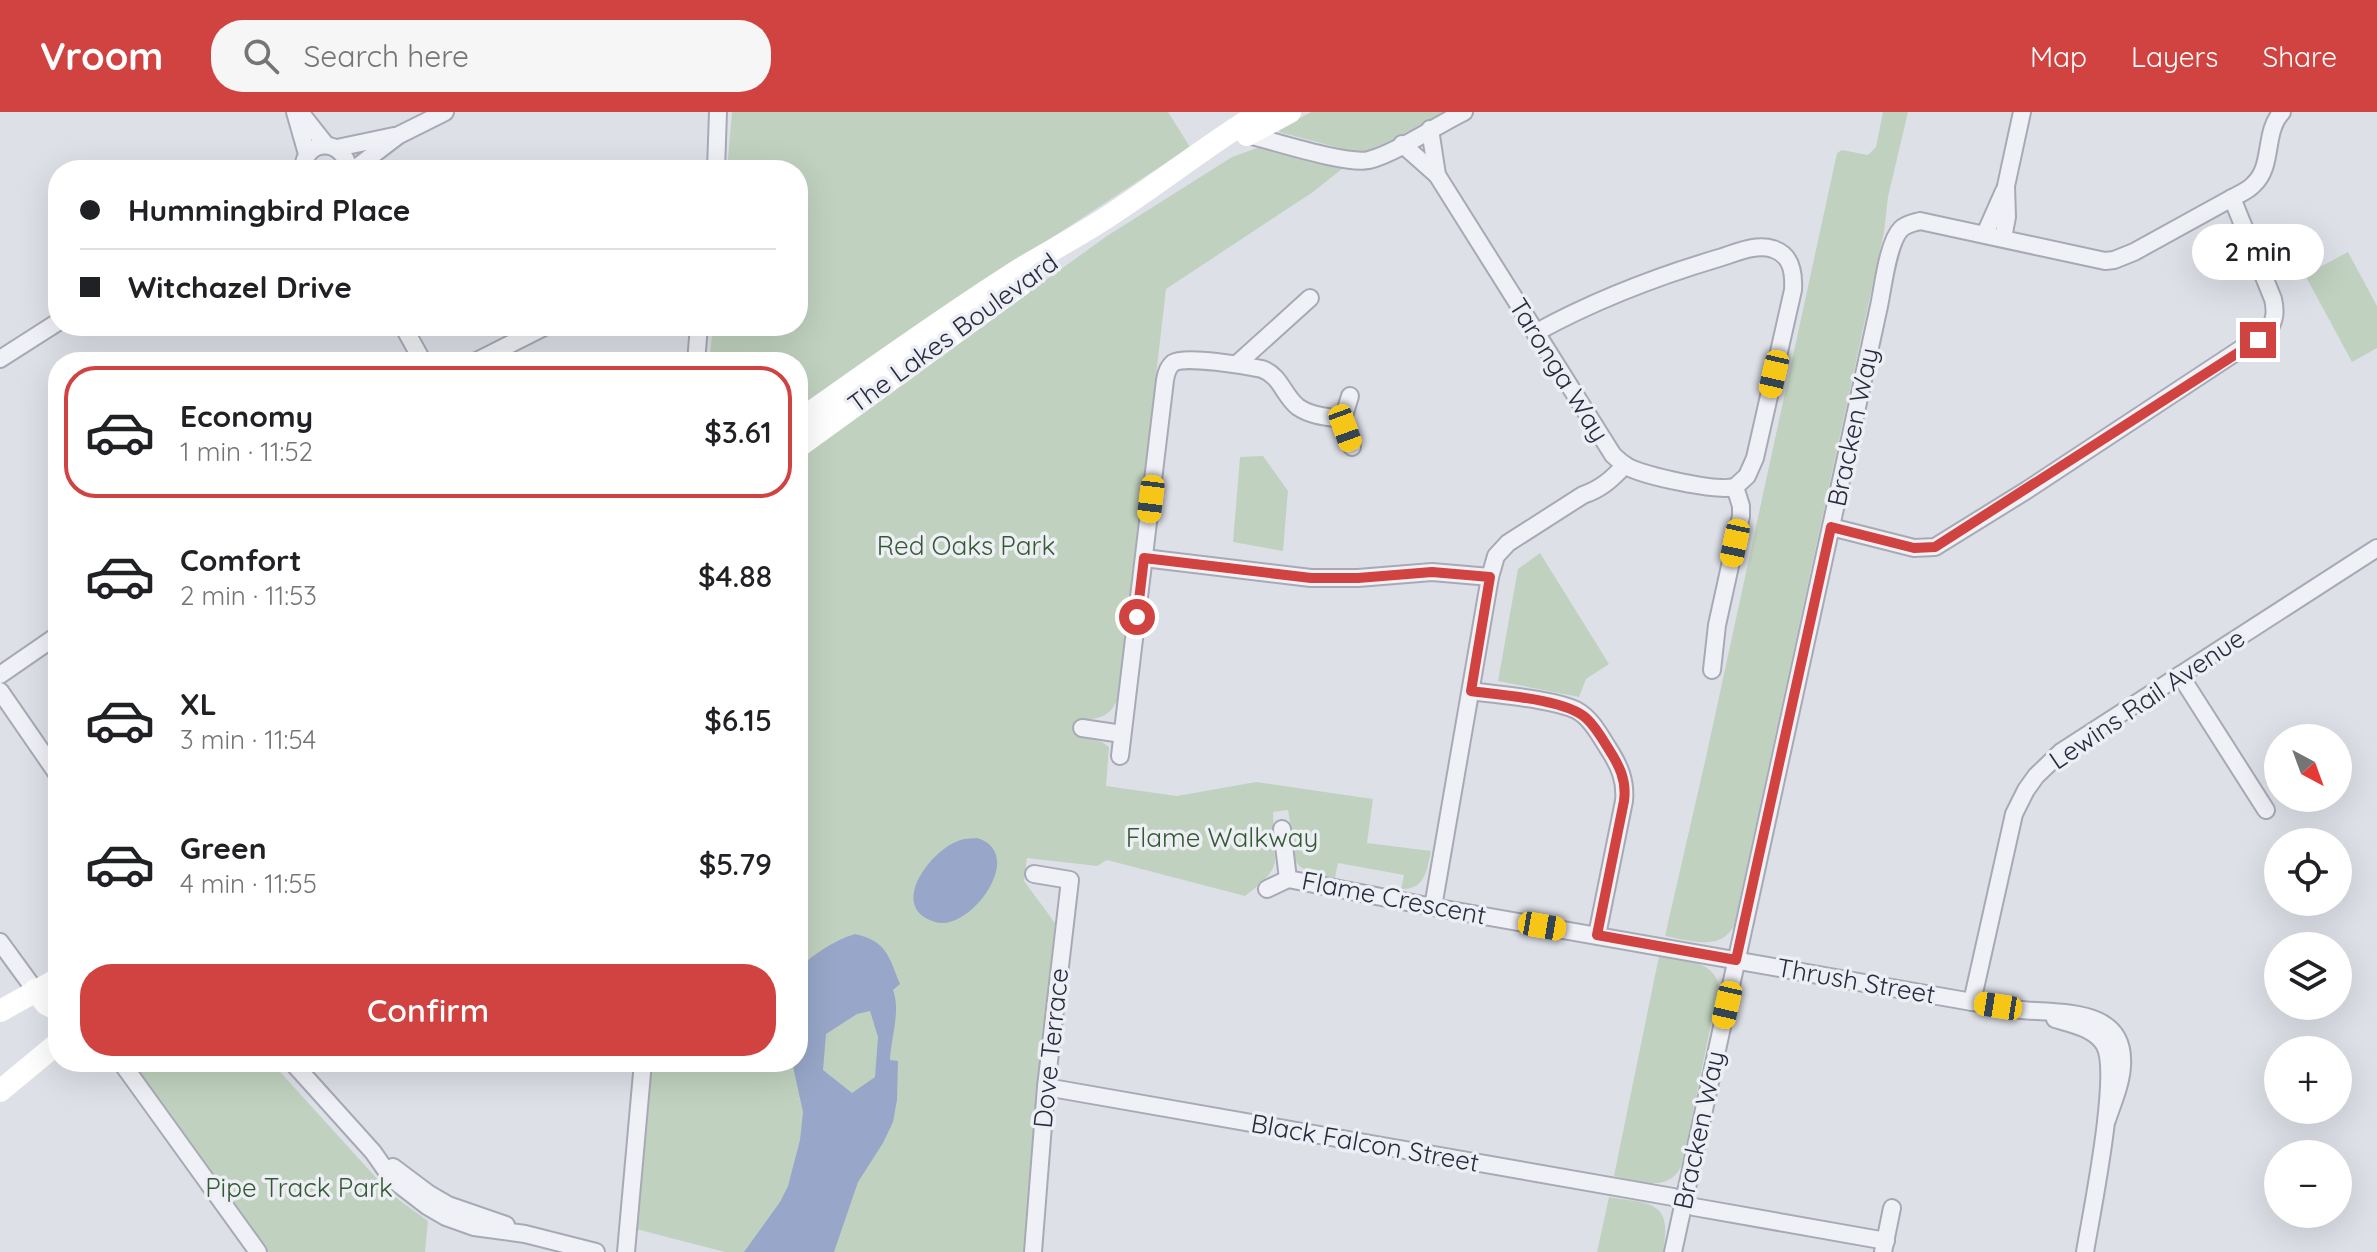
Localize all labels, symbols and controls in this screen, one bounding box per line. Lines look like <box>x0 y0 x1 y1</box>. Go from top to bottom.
search box <box>211 20 771 92</box>
text: Vroom <box>40 32 163 80</box>
icon: search <box>239 34 283 78</box>
text: Search here <box>303 37 469 75</box>
text: Map <box>2030 39 2087 74</box>
text: Layers <box>2131 39 2218 74</box>
text: Share <box>2262 39 2337 74</box>
text: Hummingbird Place <box>128 191 410 229</box>
callout: 2 min <box>2192 224 2324 280</box>
text: 2 min <box>2224 235 2292 268</box>
street label: The Lakes Boulevard <box>841 245 1064 420</box>
text: Witchazel Drive <box>128 268 352 306</box>
street label: Taronga Way <box>1502 292 1617 448</box>
route end <box>2240 322 2276 358</box>
street label: Bracken Way <box>1820 345 1885 509</box>
car <box>1757 348 1791 400</box>
icon: car <box>84 396 156 468</box>
text: Economy <box>180 397 313 435</box>
car <box>1326 401 1364 455</box>
text: $3.61 <box>704 413 772 451</box>
text: 1 min · 11:52 <box>180 435 313 468</box>
car <box>1136 474 1166 524</box>
car <box>1718 517 1752 569</box>
park label: Red Oaks Park <box>877 529 1055 562</box>
icon: car <box>84 540 156 612</box>
text: Comfort <box>180 541 301 579</box>
text: $4.88 <box>698 557 772 595</box>
text: 2 min · 11:53 <box>180 579 317 612</box>
route start <box>1119 599 1155 635</box>
street label: Lewins Rail Avenue <box>2043 621 2251 776</box>
icon: car <box>84 684 156 756</box>
text: XL <box>180 685 217 723</box>
text: $6.15 <box>704 701 772 739</box>
text: 3 min · 11:54 <box>180 723 316 756</box>
north arrow <box>2264 724 2352 812</box>
map controls <box>2264 724 2352 1228</box>
park label: Flame Walkway <box>1126 821 1318 854</box>
icon: car <box>84 828 156 900</box>
button: locate <box>2264 828 2352 916</box>
text: Green <box>180 829 267 867</box>
text: $5.79 <box>699 845 772 883</box>
street label: Flame Crescent <box>1299 863 1489 932</box>
text: 4 min · 11:55 <box>180 867 317 900</box>
car <box>1516 910 1568 942</box>
button: layers <box>2264 932 2352 1020</box>
street label: Thrush Street <box>1774 950 1938 1011</box>
button: Confirm <box>80 964 776 1056</box>
street label: Dove Terrace <box>1026 966 1075 1130</box>
car <box>1710 979 1744 1031</box>
car <box>1972 990 2024 1022</box>
button: + <box>2264 1036 2352 1124</box>
street label: Bracken Way <box>1666 1048 1731 1212</box>
street label: Black Falcon Street <box>1248 1106 1482 1179</box>
button: − <box>2264 1140 2352 1228</box>
park label: Pipe Track Park <box>205 1171 393 1204</box>

